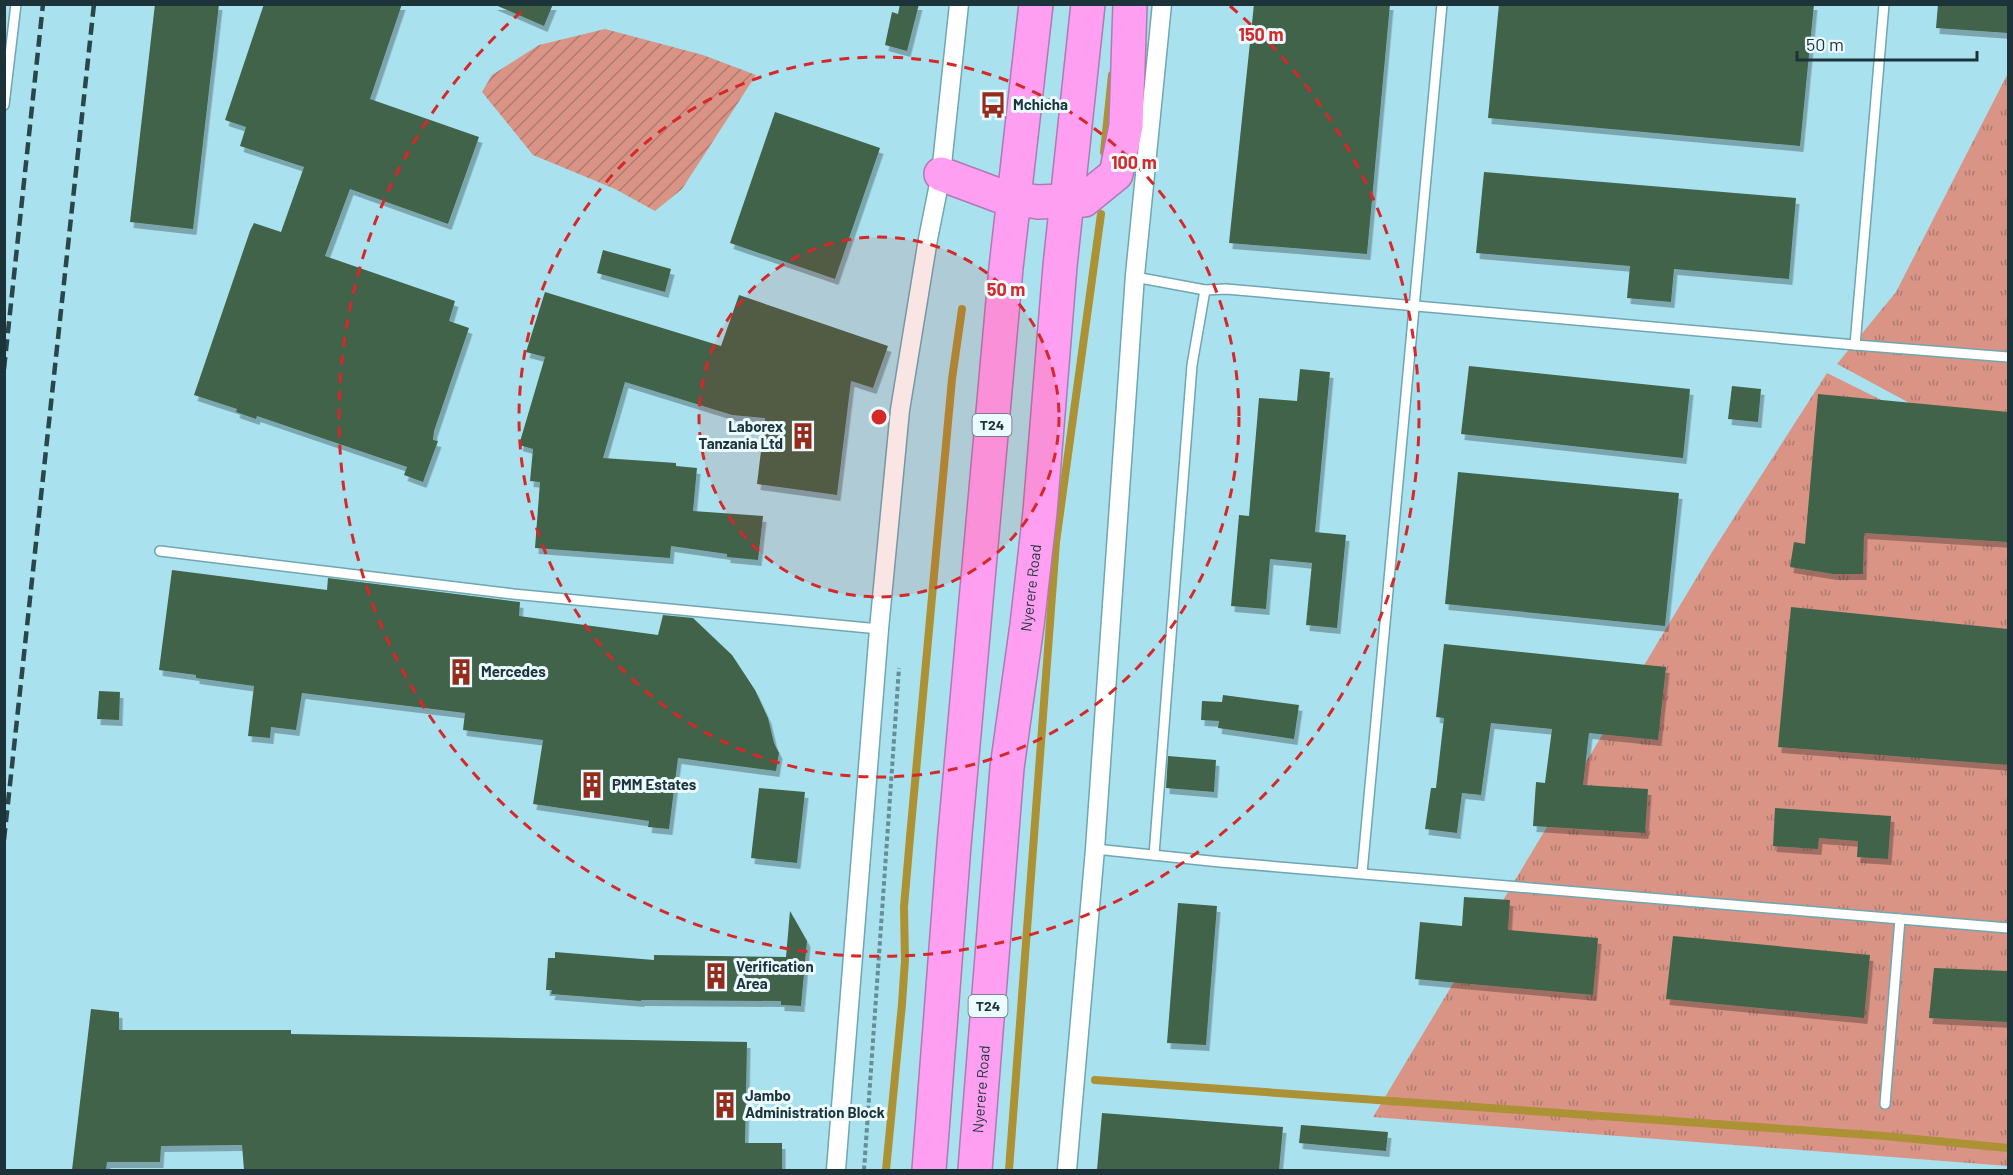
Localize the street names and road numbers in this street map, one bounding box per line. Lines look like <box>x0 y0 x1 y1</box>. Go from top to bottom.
road number: T24 <box>972 414 1012 436</box>
street label: Nyerere Road <box>1016 543 1044 633</box>
road number: T24 <box>968 995 1008 1017</box>
street label: Nyerere Road <box>968 1045 993 1134</box>

